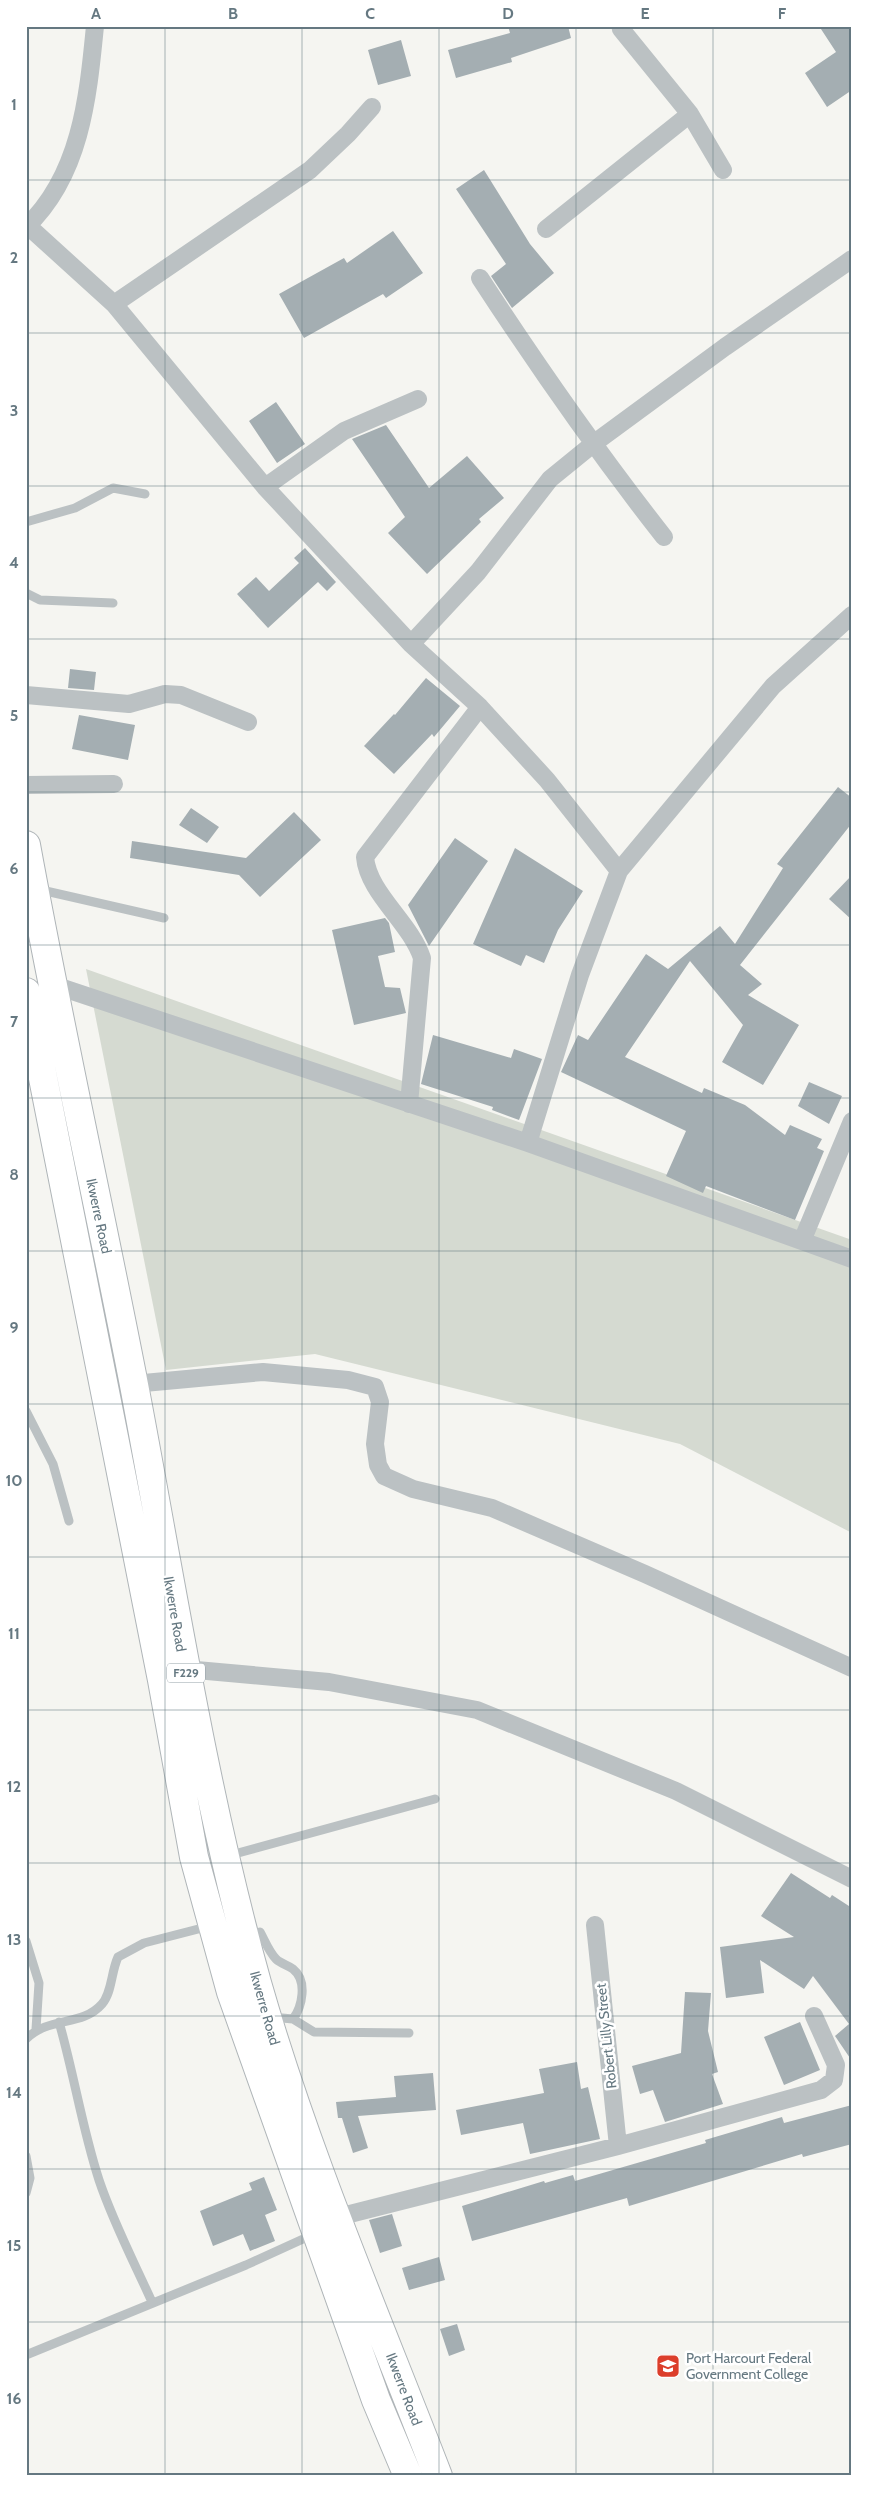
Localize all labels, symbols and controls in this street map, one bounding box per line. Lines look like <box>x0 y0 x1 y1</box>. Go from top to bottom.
text: A <box>91 4 101 23</box>
text: B <box>228 4 238 23</box>
text: C <box>365 4 375 23</box>
text: D <box>502 4 514 23</box>
text: E <box>640 4 650 23</box>
text: F <box>778 4 787 23</box>
text: 1 <box>11 95 17 114</box>
text: 2 <box>10 248 18 267</box>
text: 3 <box>10 401 18 420</box>
text: 4 <box>9 553 19 572</box>
text: 5 <box>10 706 18 725</box>
text: 6 <box>10 859 19 878</box>
text: 7 <box>10 1012 19 1031</box>
text: 8 <box>9 1165 19 1184</box>
street label: Ikwerre Road <box>82 1177 116 1255</box>
text: 9 <box>10 1318 19 1337</box>
text: 10 <box>5 1471 23 1490</box>
street label: Ikwerre Road <box>160 1575 190 1653</box>
text: 11 <box>8 1624 20 1643</box>
road number: F229 <box>167 1664 205 1682</box>
text: 12 <box>7 1777 21 1796</box>
text: 13 <box>7 1930 21 1949</box>
street label: Ikwerre Road <box>246 1969 284 2047</box>
street label: Robert Lilly Street <box>591 1982 620 2090</box>
text: 14 <box>6 2083 22 2102</box>
text: 15 <box>7 2236 21 2255</box>
place label: Port Harcourt Federal Government College <box>686 2349 812 2383</box>
street label: Ikwerre Road <box>382 2350 426 2428</box>
school or university icon: Port Harcourt Federal Government College <box>655 2353 681 2379</box>
text: 16 <box>7 2389 21 2408</box>

